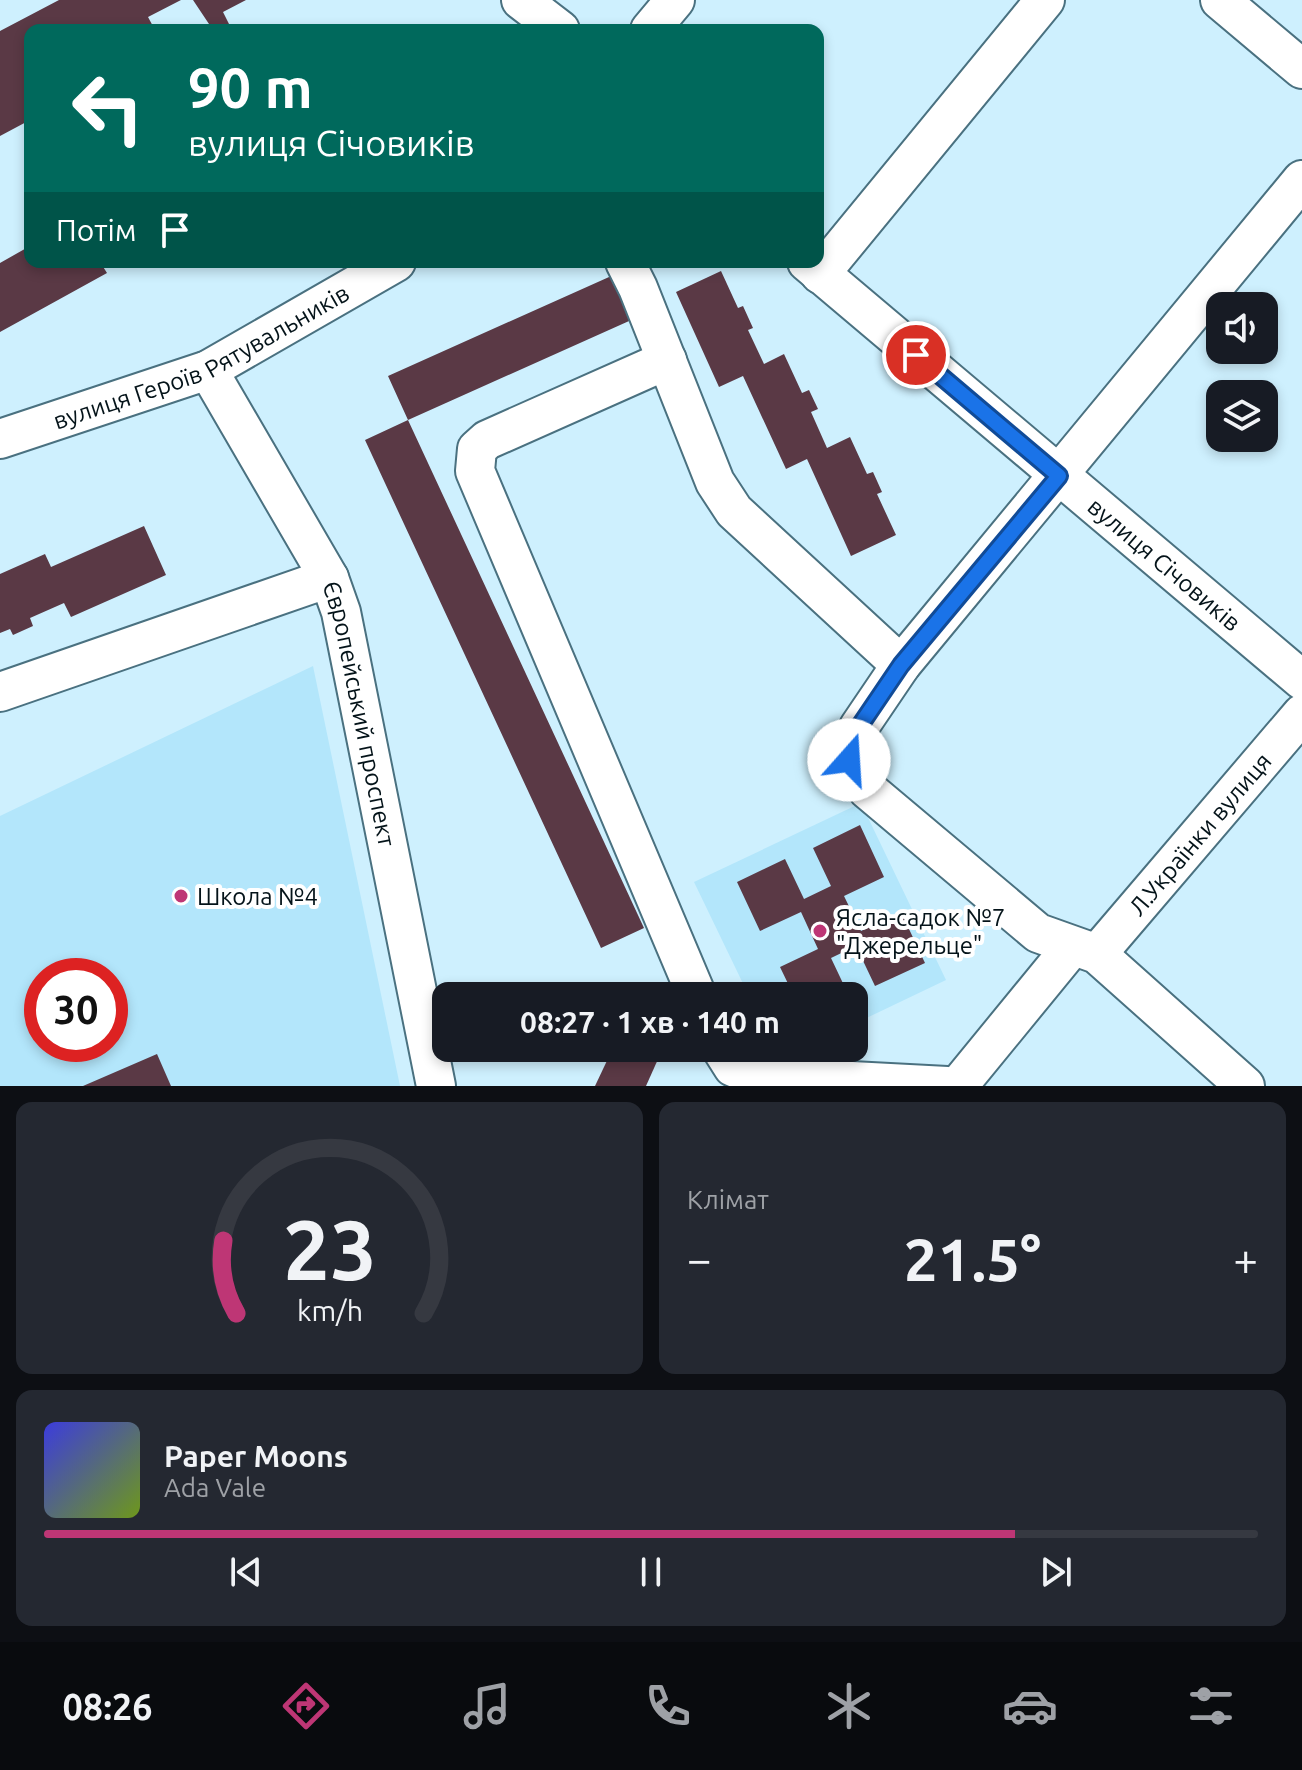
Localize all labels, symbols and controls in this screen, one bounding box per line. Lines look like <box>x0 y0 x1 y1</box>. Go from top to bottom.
icon: left <box>56 56 160 160</box>
text: 90 m <box>188 56 313 119</box>
text: вулиця Січовиків <box>188 122 475 163</box>
icon: arrive <box>153 208 197 252</box>
text: Потім <box>56 213 137 247</box>
street label: вулиця Героїв Рятувальників <box>50 279 354 434</box>
map controls <box>1206 292 1278 452</box>
button: sound <box>1206 292 1278 364</box>
pin <box>882 321 950 389</box>
icon: arrive <box>894 333 938 377</box>
button: layers <box>1206 380 1278 452</box>
street label: вулиця Січовиків <box>1083 492 1246 636</box>
street label: Європейський проспект <box>318 577 401 849</box>
position arrow <box>807 718 891 802</box>
street label: Л.Українки вулиця <box>1123 747 1276 920</box>
place label: Школа №4 <box>197 883 318 910</box>
marker: Школа №4 <box>172 887 190 905</box>
place label: Ясла-садок №7 "Джерельце" <box>836 904 1005 959</box>
marker: Ясла-садок №7 "Джерельце" <box>811 922 829 940</box>
speed limit sign: 30 <box>24 958 128 1062</box>
text: 08:27 · 1 хв · 140 m <box>520 1005 780 1039</box>
text: Клімат <box>687 1185 769 1214</box>
text: 23 <box>283 1202 376 1296</box>
text: 21.5° <box>904 1225 1041 1292</box>
text: − <box>687 1234 712 1283</box>
text: + <box>1233 1234 1258 1283</box>
text: km/h <box>297 1294 363 1326</box>
text: Paper Moons <box>164 1439 348 1473</box>
text: Ada Vale <box>164 1473 266 1502</box>
icon: previous <box>224 1550 268 1594</box>
icon: pause <box>629 1550 673 1594</box>
icon: next <box>1034 1550 1078 1594</box>
icon: directions <box>278 1678 334 1734</box>
icon: music <box>459 1678 515 1734</box>
icon: phone <box>640 1678 696 1734</box>
icon: climate <box>821 1678 877 1734</box>
icon: car <box>1002 1678 1058 1734</box>
icon: filters <box>1183 1678 1239 1734</box>
text: 08:26 <box>63 1686 153 1727</box>

